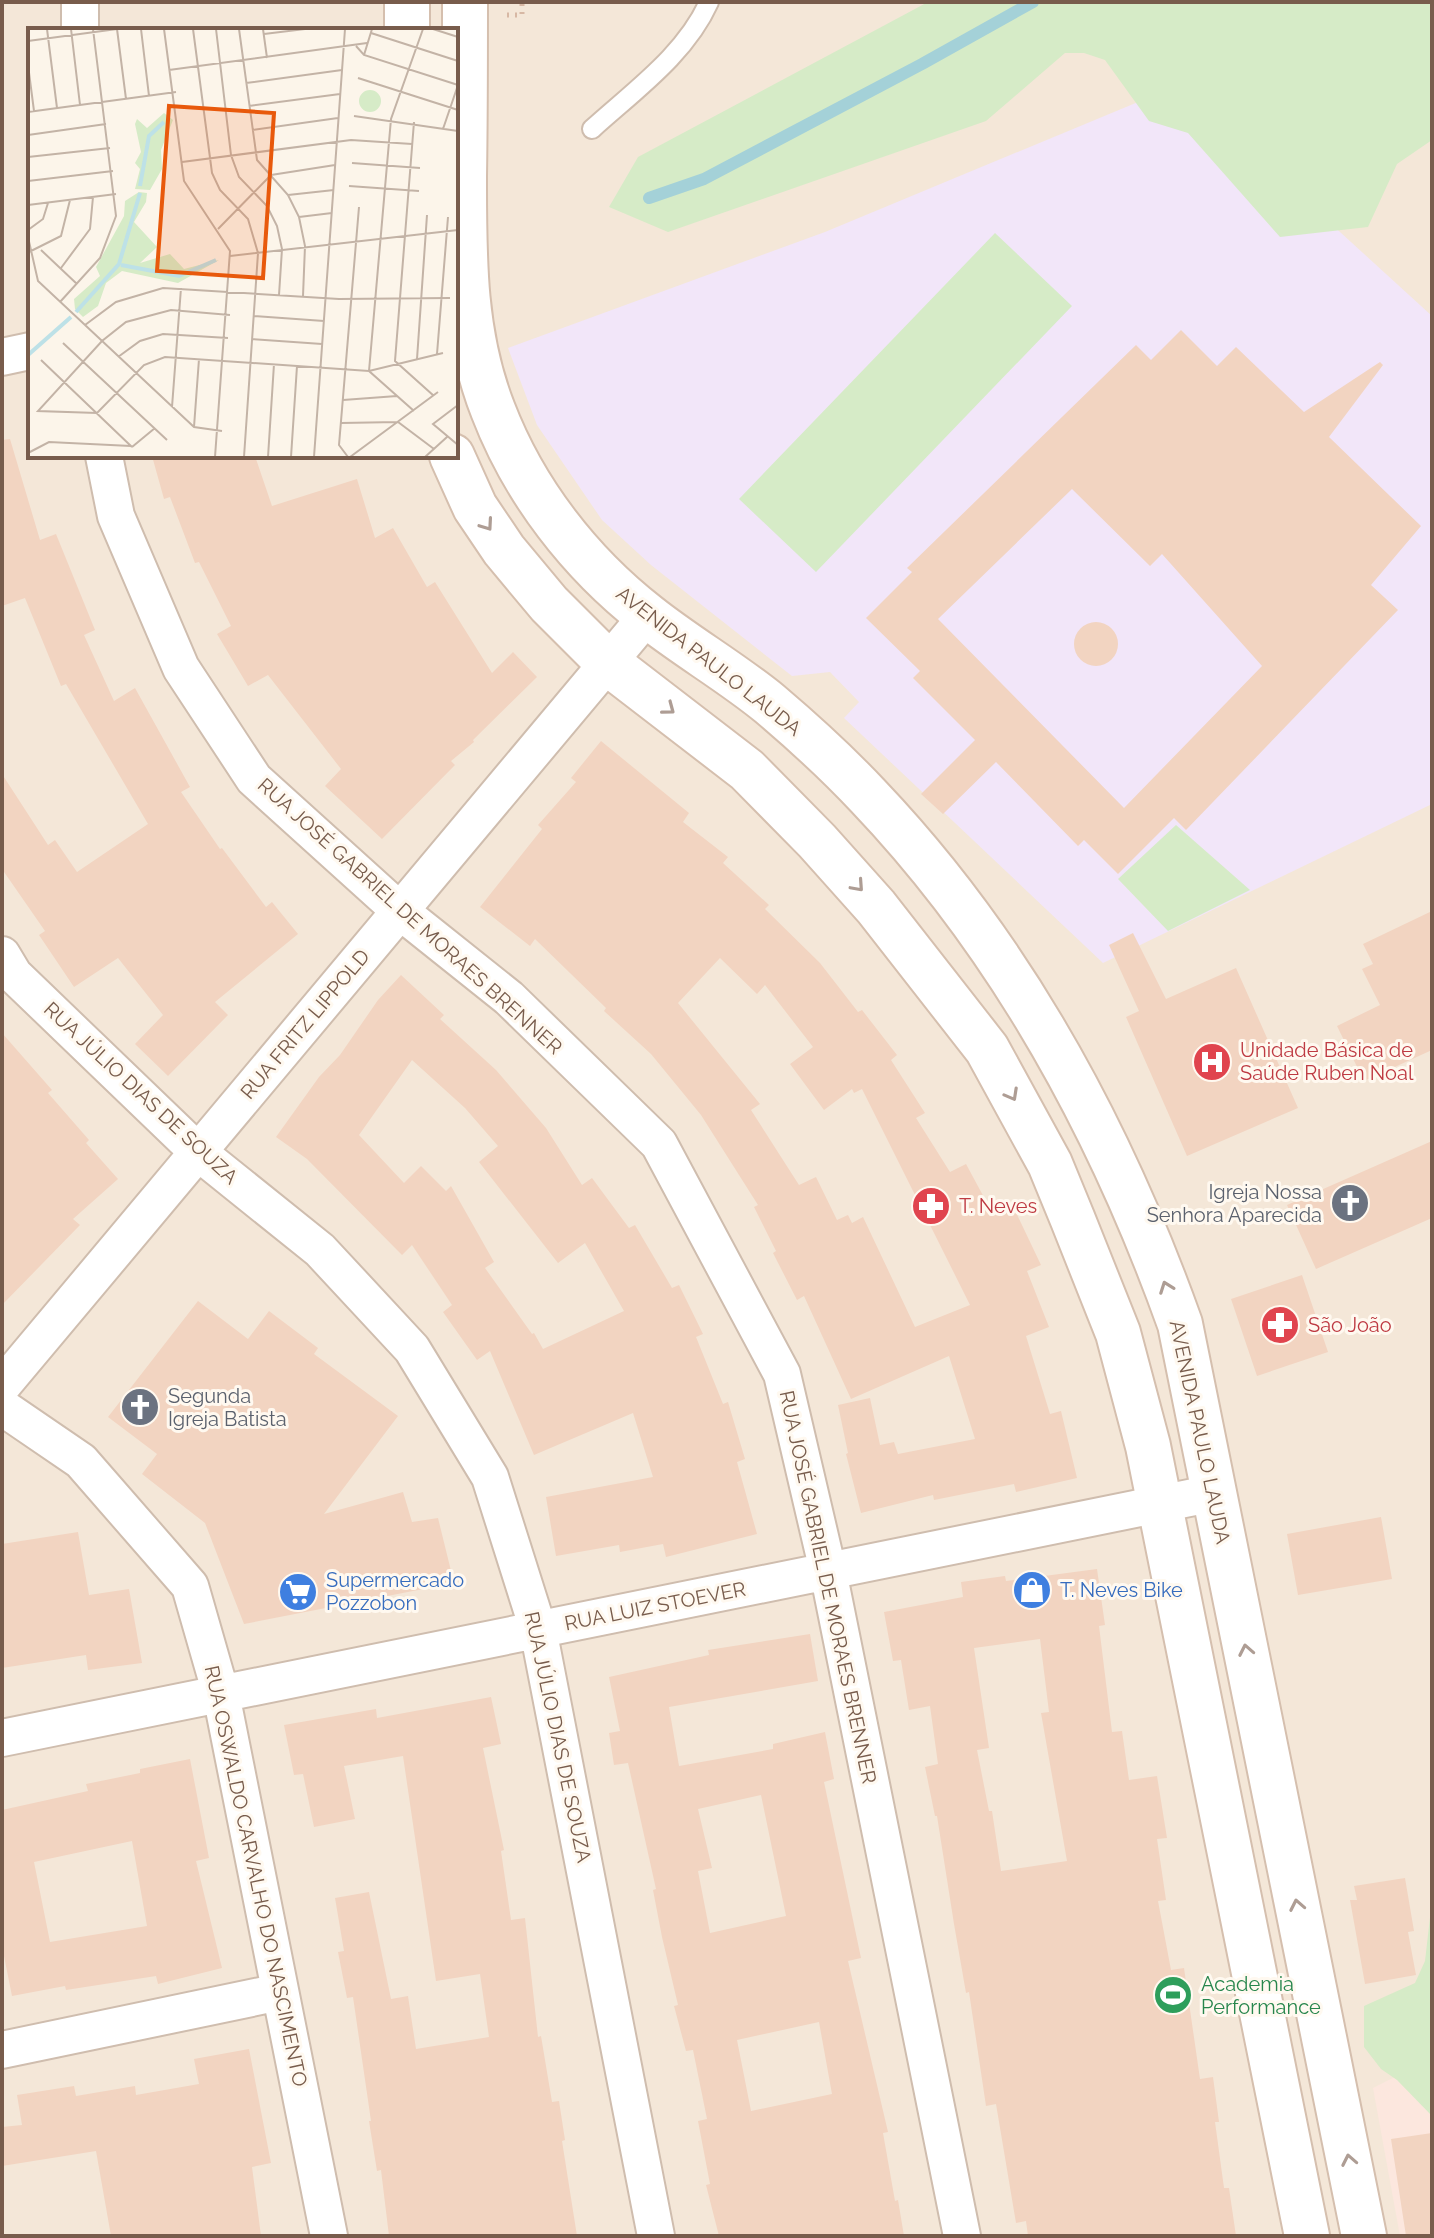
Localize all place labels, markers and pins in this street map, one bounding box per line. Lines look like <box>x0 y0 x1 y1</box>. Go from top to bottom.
place label: Unidade Básica de Saúde Ruben Noal <box>1240 1038 1414 1085</box>
hospital icon: Unidade Básica de Saúde Ruben Noal <box>1191 1041 1233 1083</box>
place label: Igreja Nossa Senhora Aparecida <box>1147 1180 1322 1227</box>
church icon: Igreja Nossa Senhora Aparecida <box>1329 1182 1371 1224</box>
pharmacy icon: T. Neves <box>910 1185 952 1227</box>
place label: T. Neves <box>959 1194 1037 1218</box>
pharmacy icon: São João <box>1259 1304 1301 1346</box>
place label: São João <box>1308 1313 1392 1337</box>
place label: Segunda Igreja Batista <box>168 1384 287 1431</box>
church icon: Segunda Igreja Batista <box>119 1386 161 1428</box>
place label: Supermercado Pozzobon <box>326 1568 464 1615</box>
shop icon: T. Neves Bike <box>1011 1569 1053 1611</box>
supermarket icon: Supermercado Pozzobon <box>277 1571 319 1613</box>
place label: T. Neves Bike <box>1060 1578 1183 1602</box>
place label: Academia Performance <box>1201 1972 1321 2019</box>
sports icon: Academia Performance <box>1152 1974 1194 2016</box>

